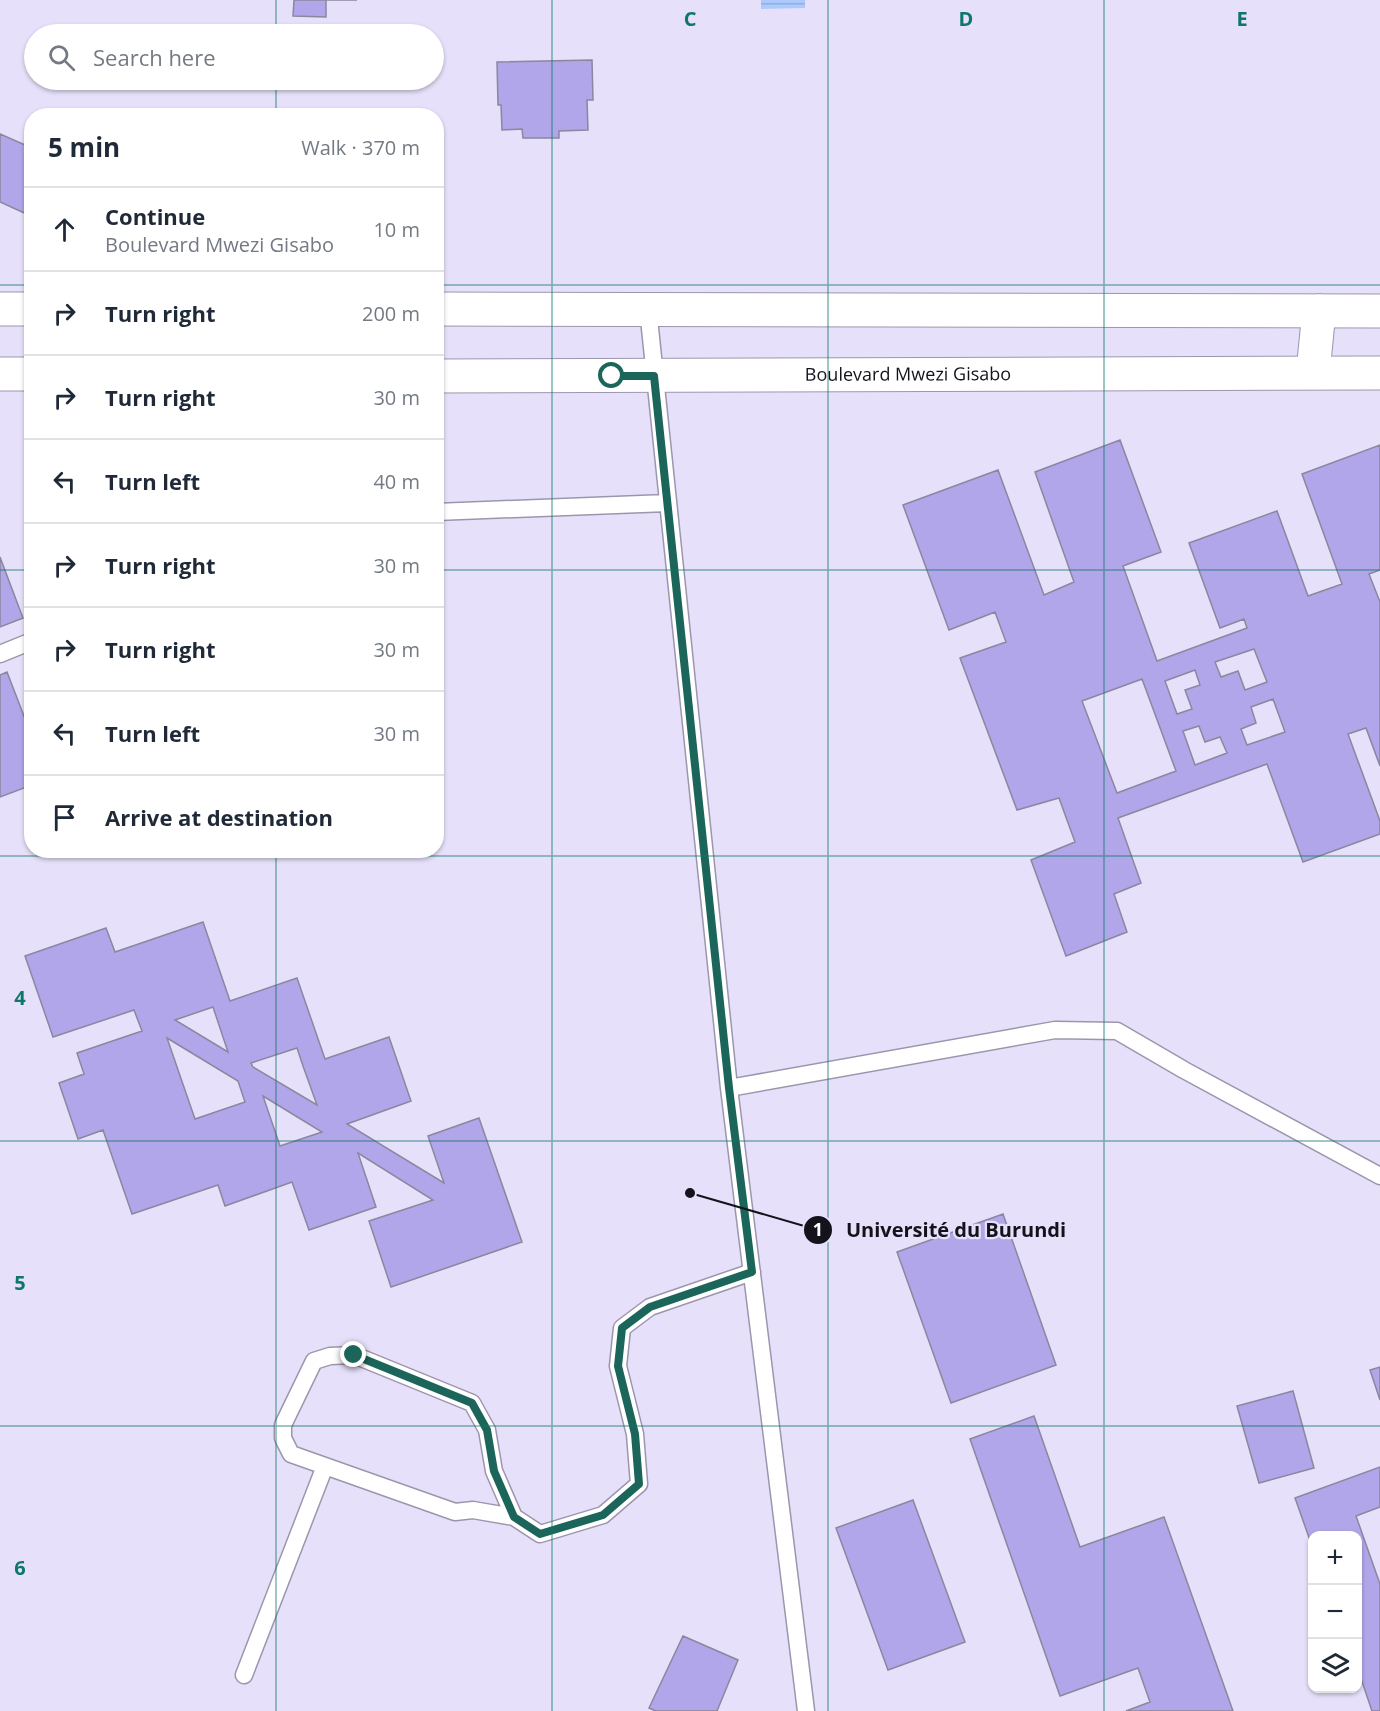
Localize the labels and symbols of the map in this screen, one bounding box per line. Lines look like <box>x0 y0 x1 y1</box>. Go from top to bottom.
text: C <box>684 5 697 32</box>
text: D <box>959 5 973 32</box>
text: E <box>1236 5 1248 32</box>
street label: Boulevard Mwezi Gisabo <box>805 361 1011 386</box>
route start <box>598 362 624 388</box>
text: 4 <box>14 984 26 1011</box>
callout: Université du Burundi <box>803 1211 1078 1249</box>
text: Université du Burundi <box>846 1216 1066 1243</box>
text: 1 <box>813 1217 823 1241</box>
text: 5 <box>14 1269 26 1296</box>
route end <box>340 1341 366 1367</box>
text: 6 <box>14 1554 26 1581</box>

